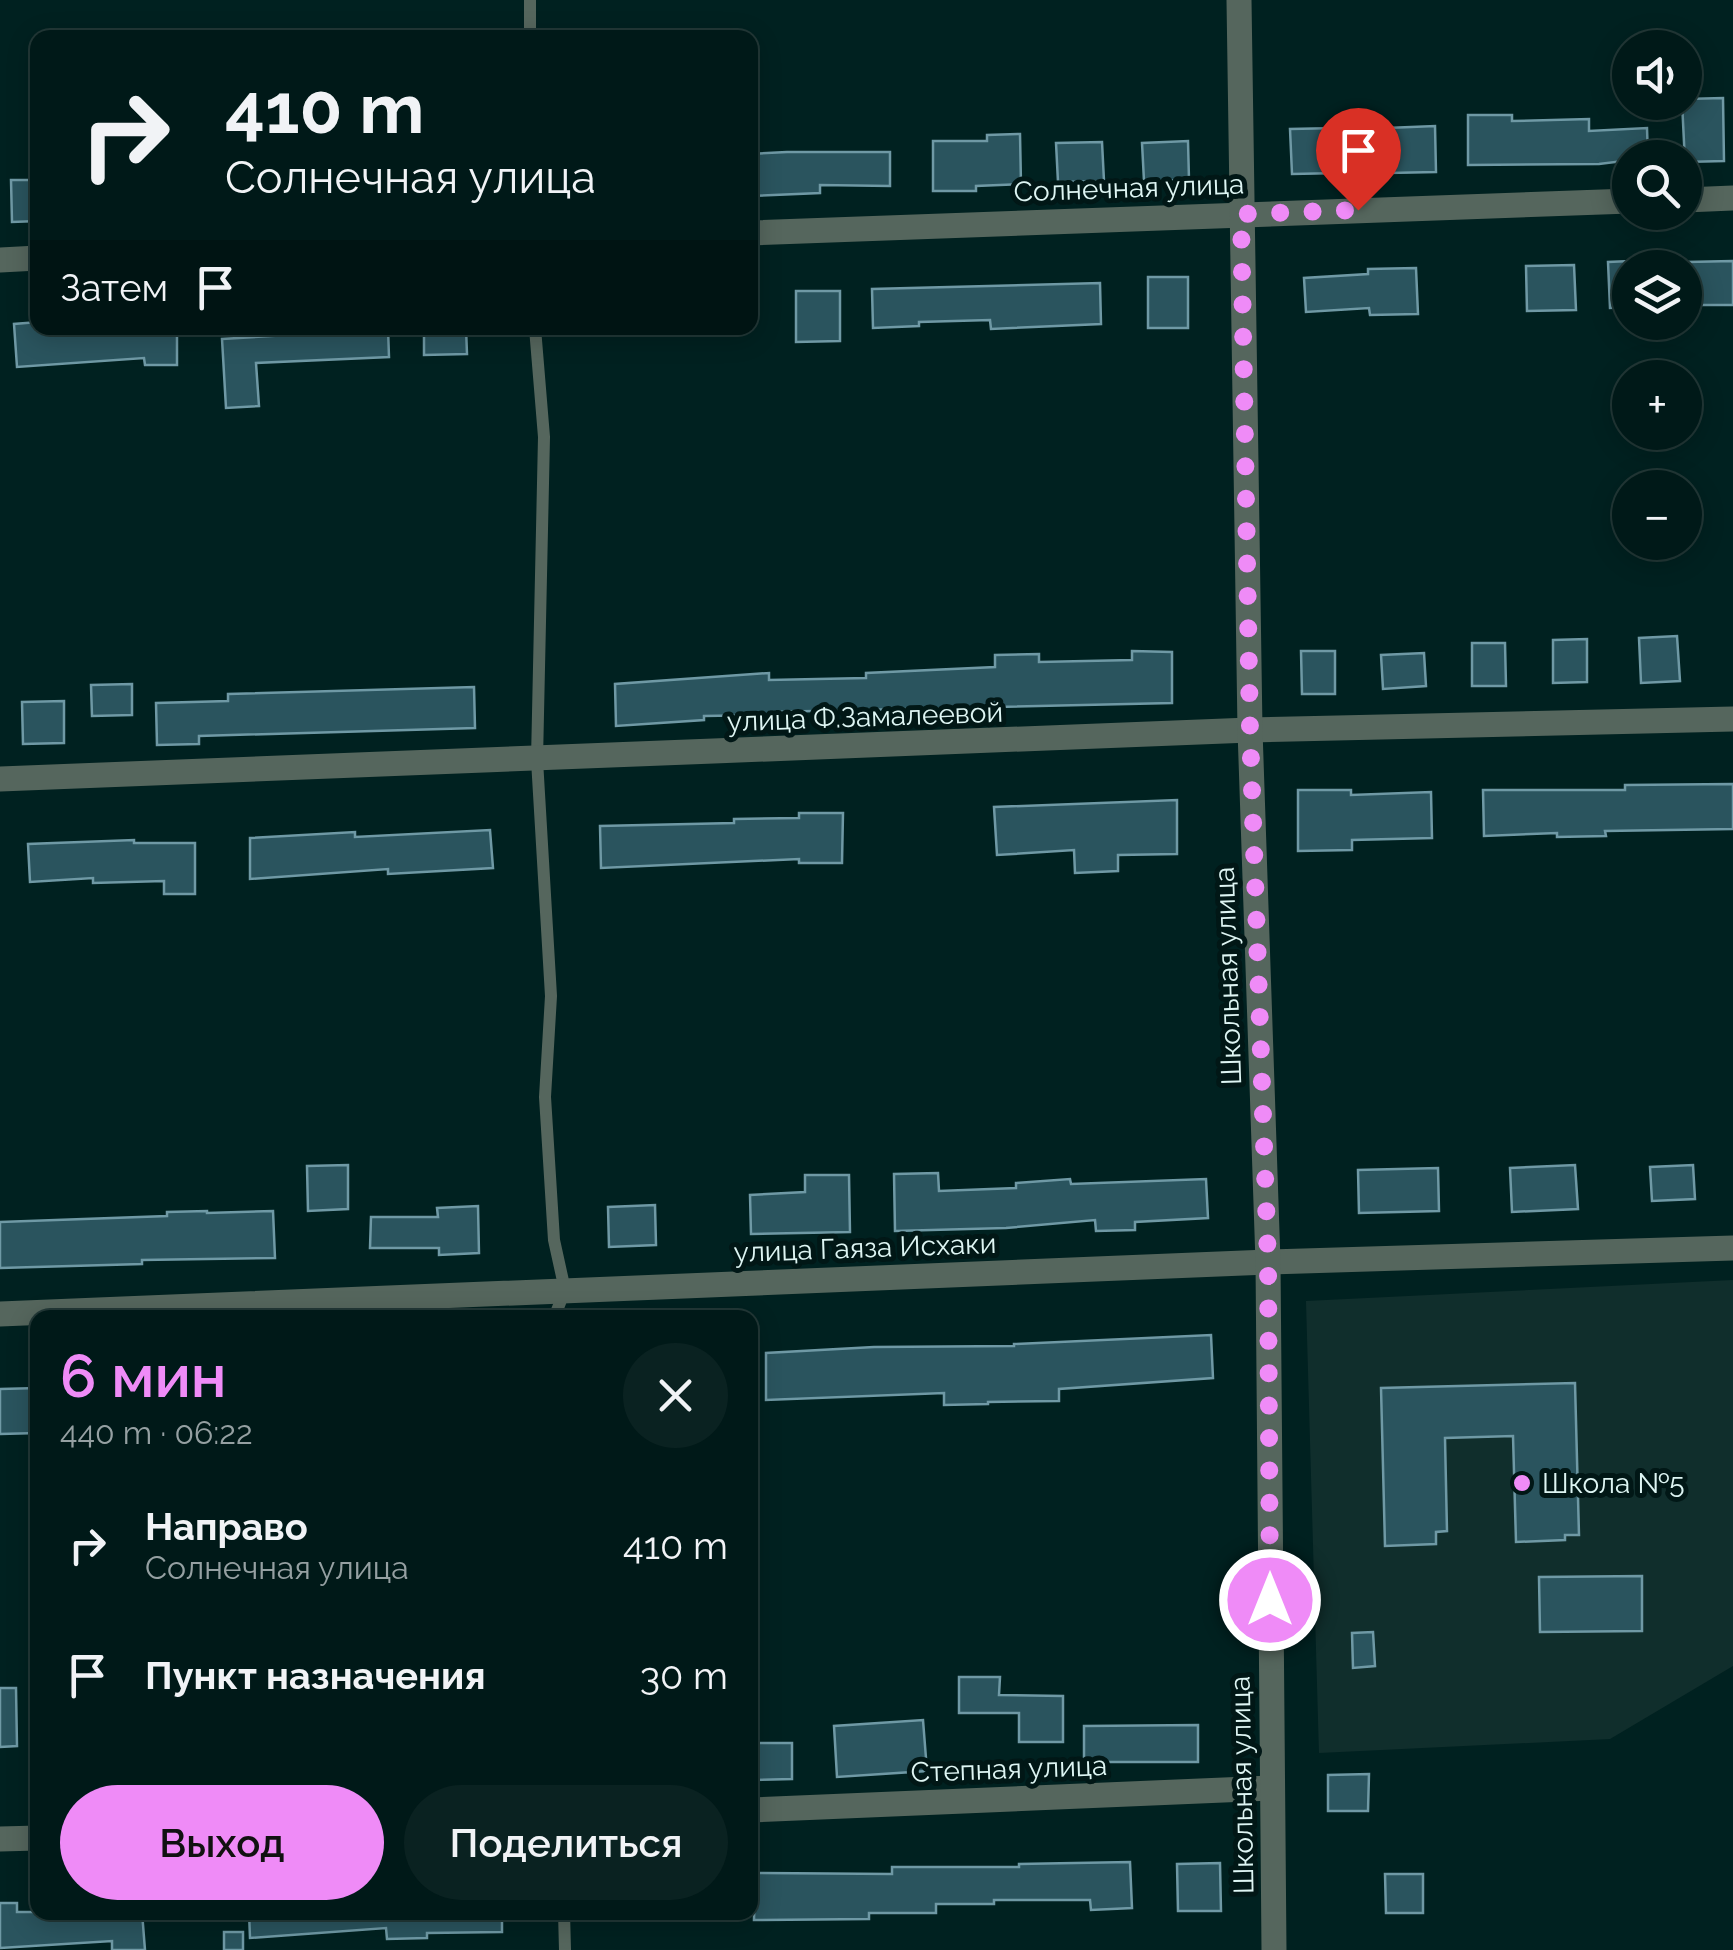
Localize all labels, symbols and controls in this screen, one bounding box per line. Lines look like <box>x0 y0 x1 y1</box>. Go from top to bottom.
map controls <box>1612 30 1702 560</box>
button: sound <box>1612 30 1702 120</box>
text: 410 m <box>225 67 425 149</box>
icon: right <box>60 70 190 200</box>
pin <box>1316 108 1401 211</box>
icon: arrive <box>1331 123 1386 178</box>
button: search <box>1612 140 1702 230</box>
text: Солнечная улица <box>225 151 596 204</box>
street label: Солнечная улица <box>1013 167 1245 209</box>
button: layers <box>1612 250 1702 340</box>
icon: arrive <box>188 260 243 315</box>
text: Затем <box>60 265 168 310</box>
button: + <box>1612 360 1702 450</box>
button: − <box>1612 470 1702 560</box>
street label: улица Ф.Замалеевой <box>726 696 1004 738</box>
street label: Школьная улица <box>1208 866 1248 1086</box>
street label: улица Гаяза Исхаки <box>733 1227 997 1269</box>
text: 6 мин <box>60 1341 227 1411</box>
button: close <box>623 1343 728 1448</box>
text: 440 m · 06:22 <box>60 1414 253 1451</box>
place label: Школа №5 <box>1542 1467 1685 1500</box>
marker: Школа №5 <box>1511 1472 1533 1494</box>
text: Направо <box>145 1504 308 1549</box>
icon: right <box>60 1518 115 1573</box>
text: 410 m <box>623 1523 728 1568</box>
position arrow <box>1218 1548 1322 1652</box>
text: Солнечная улица <box>145 1549 409 1586</box>
icon: arrive <box>60 1648 115 1703</box>
text: Пункт назначения <box>145 1653 486 1698</box>
text: 30 m <box>640 1653 728 1698</box>
street label: Школьная улица <box>1224 1676 1260 1894</box>
street label: Степная улица <box>910 1749 1108 1789</box>
button: Выход <box>60 1785 384 1900</box>
button: Поделиться <box>404 1785 728 1900</box>

